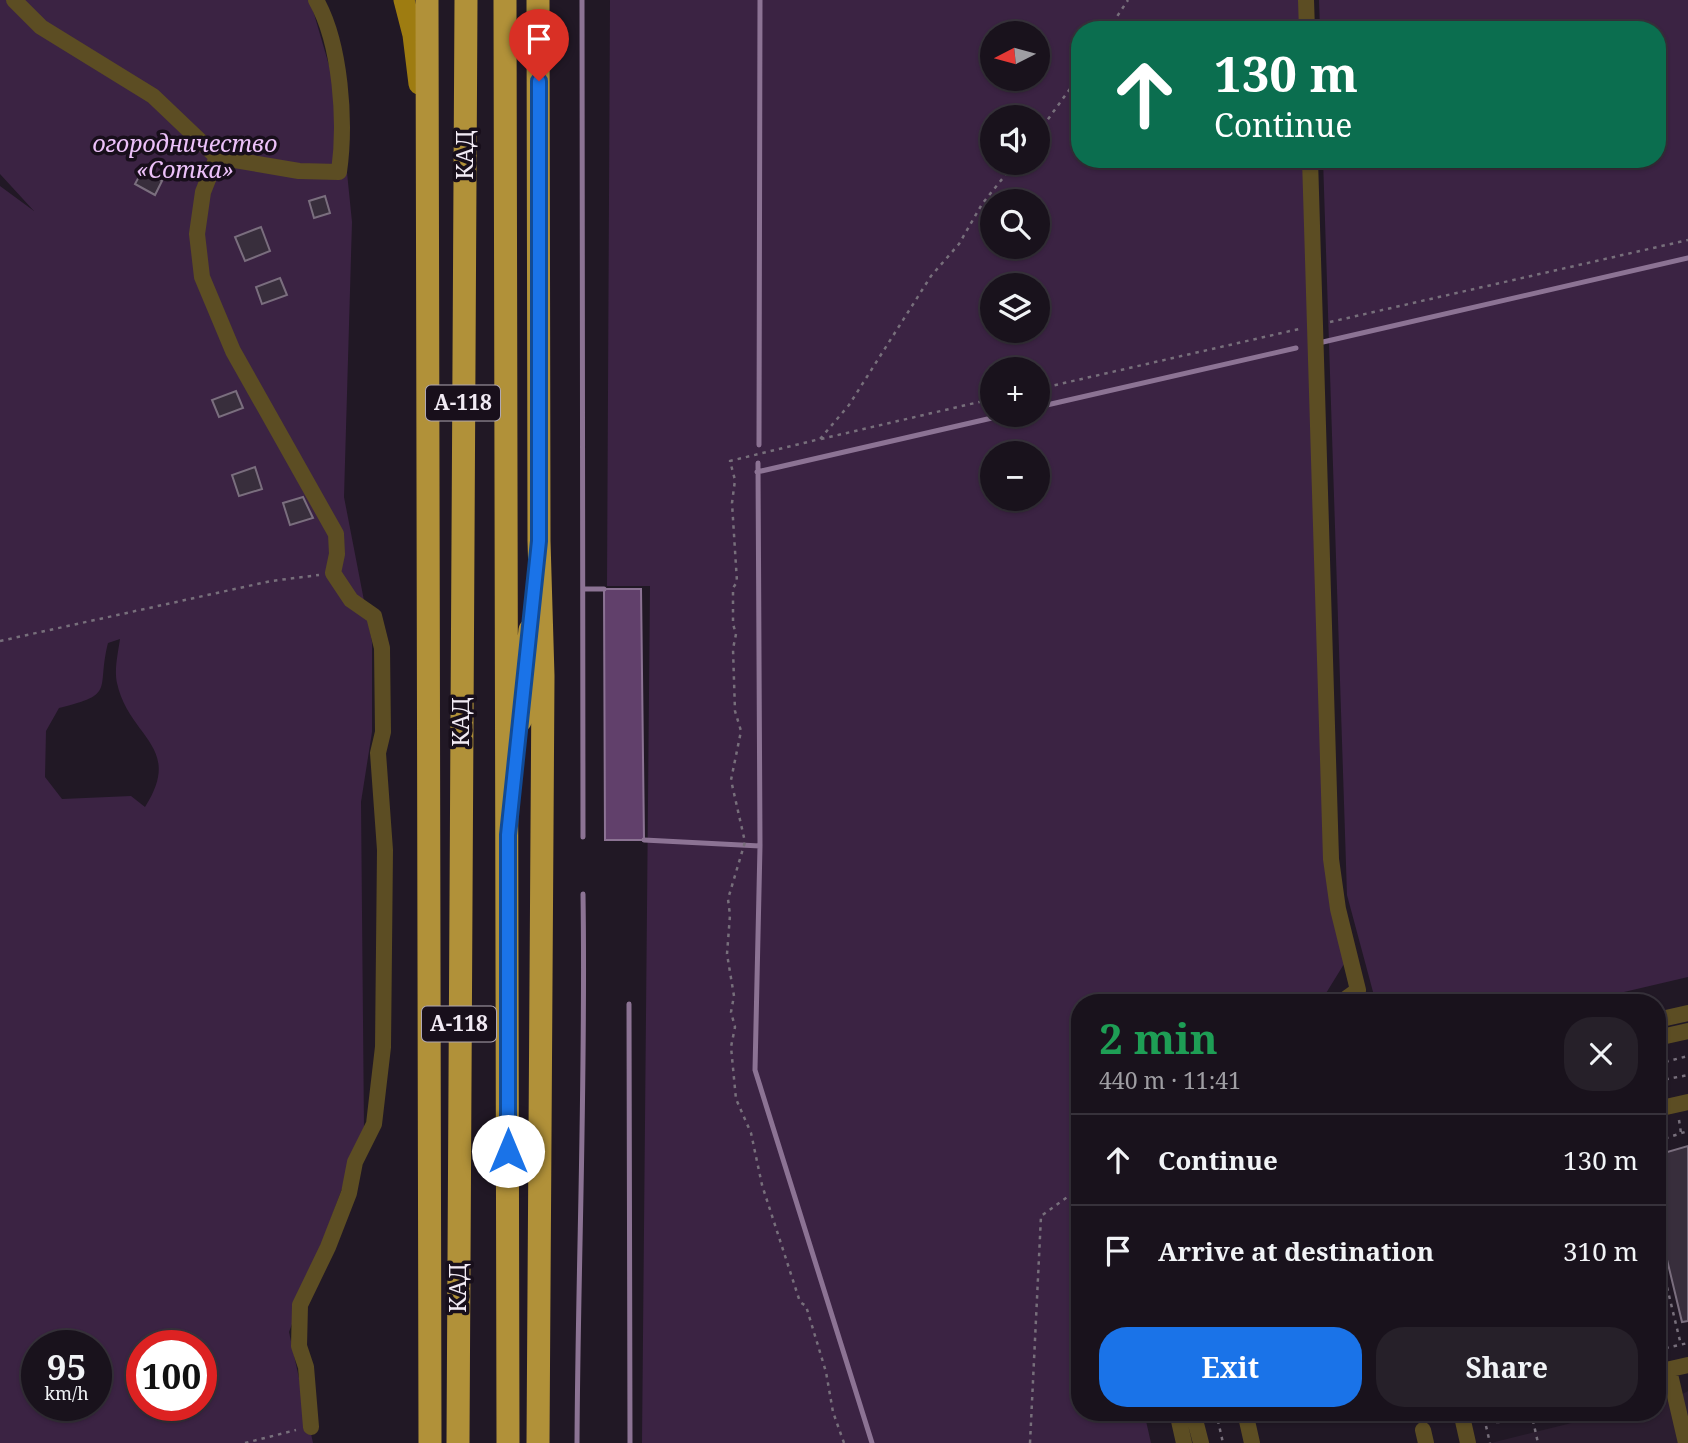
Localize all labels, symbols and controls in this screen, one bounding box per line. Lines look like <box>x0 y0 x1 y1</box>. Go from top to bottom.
pin <box>509 9 569 81</box>
icon: arrive <box>520 20 558 58</box>
north arrow <box>980 21 1050 91</box>
map controls <box>980 21 1050 511</box>
text: 130 m <box>1214 40 1358 106</box>
icon: ahead <box>1099 49 1190 140</box>
text: Continue <box>1214 103 1352 146</box>
button: sound <box>980 105 1050 175</box>
park label: огородничество «Сотка» <box>92 127 278 185</box>
street label: КАД <box>448 130 480 180</box>
button: search <box>980 189 1050 259</box>
button: layers <box>980 273 1050 343</box>
button: + <box>980 357 1050 427</box>
road number: А-118 <box>426 386 500 420</box>
button: − <box>980 441 1050 511</box>
street label: КАД <box>444 697 476 747</box>
road number: А-118 <box>422 1006 496 1042</box>
text: 2 min <box>1099 1009 1218 1066</box>
button: close <box>1564 1017 1638 1091</box>
text: 440 m · 11:41 <box>1099 1064 1241 1096</box>
position arrow <box>471 1114 545 1188</box>
icon: ahead <box>1099 1141 1137 1179</box>
text: Continue <box>1158 1142 1278 1178</box>
text: 130 m <box>1563 1142 1638 1178</box>
icon: arrive <box>1099 1232 1137 1270</box>
text: Arrive at destination <box>1158 1233 1434 1269</box>
text: 310 m <box>1563 1233 1638 1269</box>
street label: КАД <box>441 1263 473 1313</box>
button: Exit <box>1099 1327 1362 1407</box>
button: Share <box>1376 1327 1638 1407</box>
speed limit sign: 100 <box>126 1330 217 1421</box>
text: 95 <box>47 1343 86 1390</box>
text: km/h <box>44 1381 89 1405</box>

